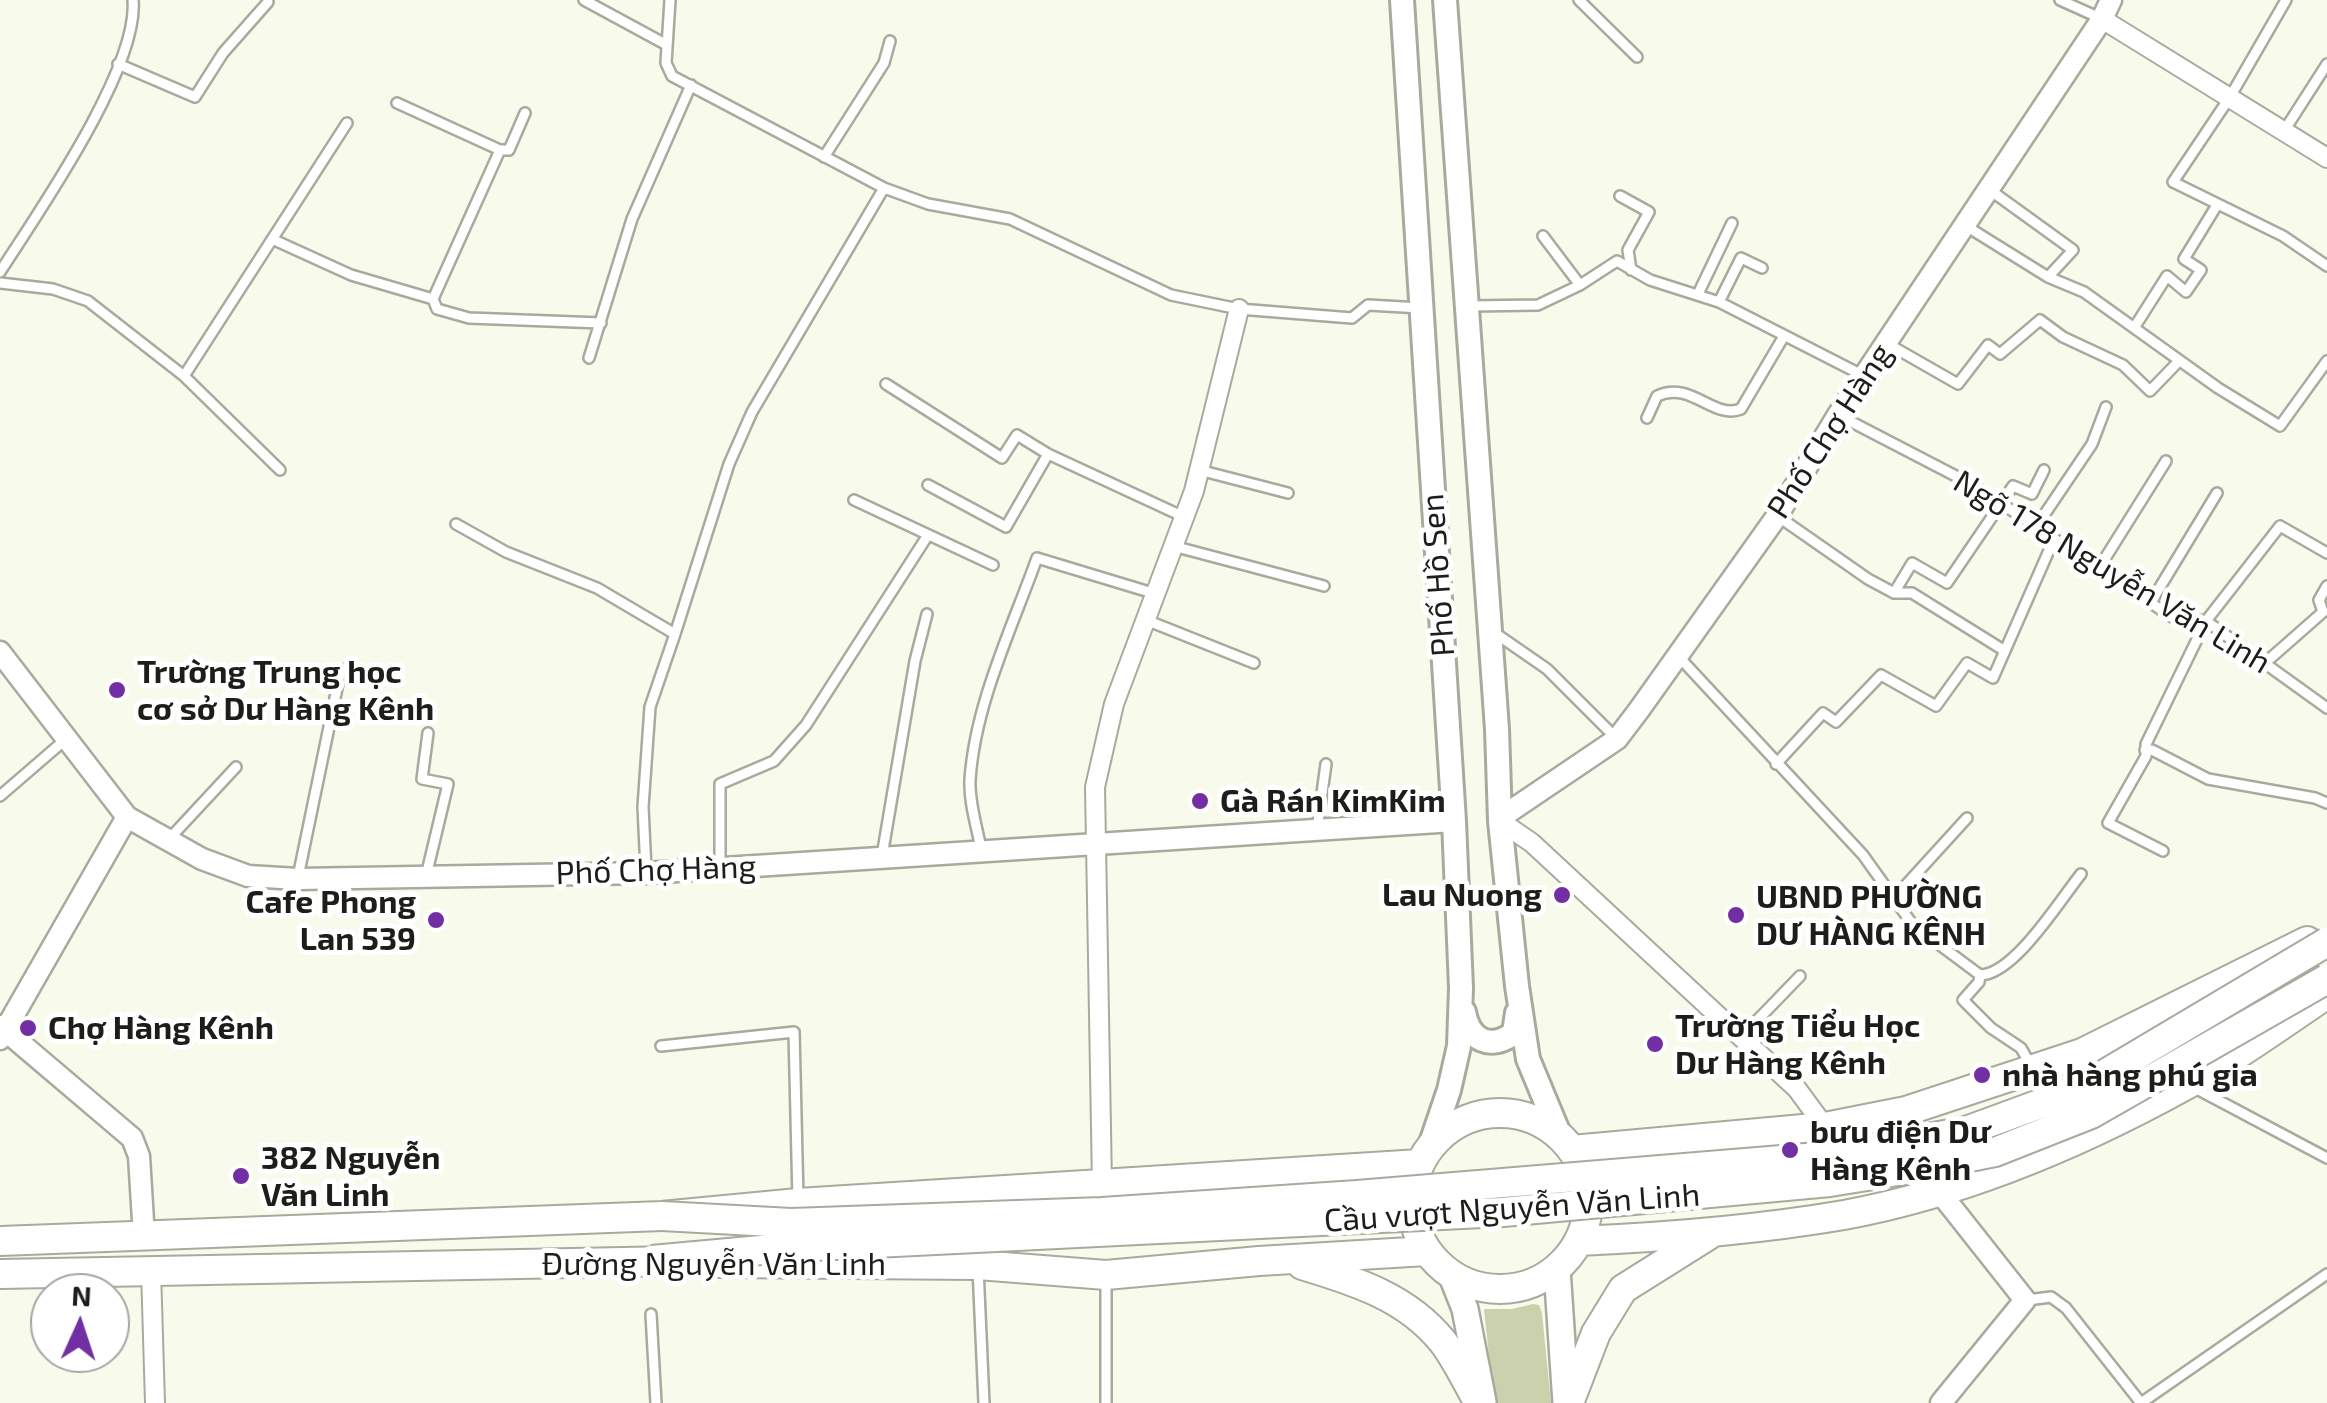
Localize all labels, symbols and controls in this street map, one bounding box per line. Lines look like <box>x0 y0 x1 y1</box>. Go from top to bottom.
street label: Phố Chợ Hàng <box>1759 336 1901 526</box>
street label: Ngõ 178 Nguyễn Văn Linh <box>1947 462 2277 682</box>
street label: Phố Hồ Sen <box>1413 492 1463 658</box>
place label: Trường Trung học cơ sở Dư Hàng Kênh <box>137 653 434 728</box>
marker: Trường Trung học cơ sở Dư Hàng Kênh <box>106 679 128 701</box>
place label: Gà Rán KimKim <box>1220 782 1446 820</box>
marker: Gà Rán KimKim <box>1189 790 1211 812</box>
street label: Phố Chợ Hàng <box>555 847 757 893</box>
place label: Lau Nuong <box>1382 876 1542 914</box>
place label: UBND PHƯỜNG DƯ HÀNG KÊNH <box>1756 878 1986 953</box>
place label: Cafe Phong Lan 539 <box>246 883 416 958</box>
marker: Lau Nuong <box>1551 884 1573 906</box>
marker: UBND PHƯỜNG DƯ HÀNG KÊNH <box>1725 904 1747 926</box>
marker: Cafe Phong Lan 539 <box>425 909 447 931</box>
place label: Trường Tiểu Học Dư Hàng Kênh <box>1675 1007 1920 1082</box>
place label: Chợ Hàng Kênh <box>48 1009 274 1047</box>
marker: Chợ Hàng Kênh <box>17 1017 39 1039</box>
marker: Trường Tiểu Học Dư Hàng Kênh <box>1644 1033 1666 1055</box>
place label: nhà hàng phú gia <box>2002 1056 2258 1094</box>
marker: nhà hàng phú gia <box>1971 1064 1993 1086</box>
place label: bưu điện Dư Hàng Kênh <box>1810 1113 1991 1188</box>
place label: 382 Nguyễn Văn Linh <box>261 1139 440 1214</box>
marker: bưu điện Dư Hàng Kênh <box>1779 1139 1801 1161</box>
marker: 382 Nguyễn Văn Linh <box>230 1165 252 1187</box>
street label: Cầu vượt Nguyễn Văn Linh <box>1323 1176 1701 1240</box>
street label: Đường Nguyễn Văn Linh <box>542 1245 886 1283</box>
north arrow <box>30 1273 130 1373</box>
text: N <box>70 1278 92 1313</box>

